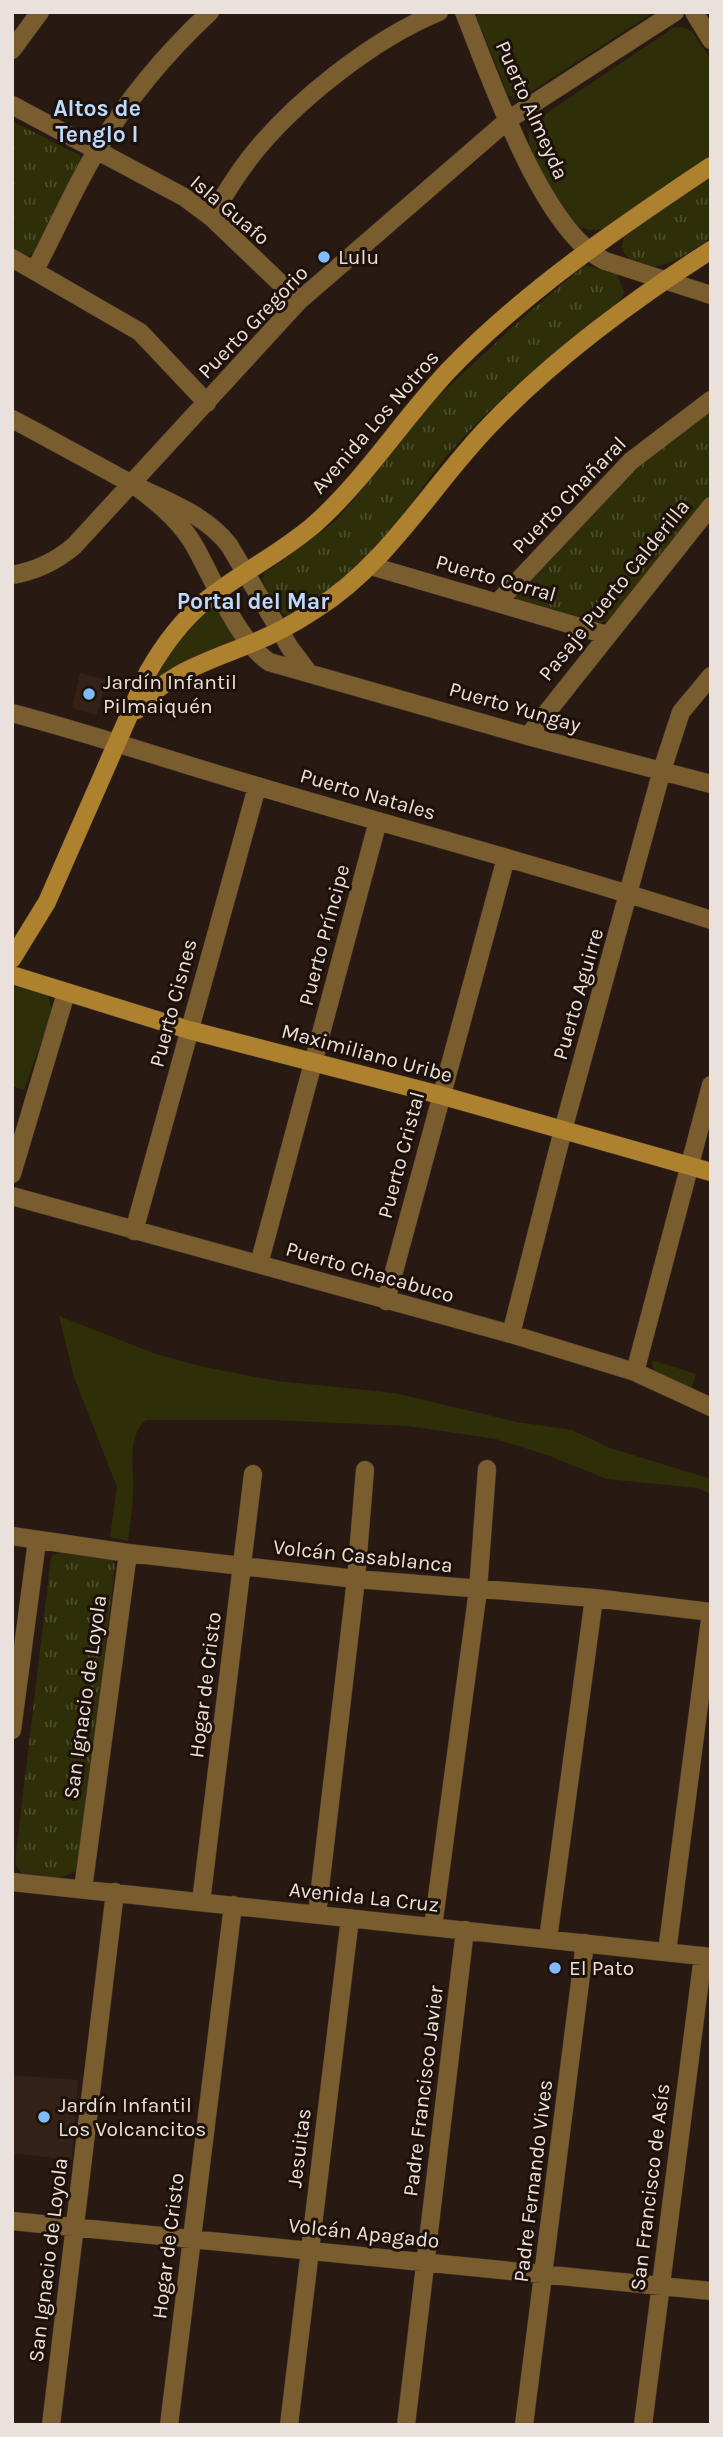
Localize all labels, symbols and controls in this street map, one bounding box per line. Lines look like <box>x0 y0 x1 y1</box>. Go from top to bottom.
street label: Puerto Almeyda <box>491 37 573 183</box>
district label: Altos de Tenglo I <box>53 95 141 148</box>
street label: Isla Guafo <box>186 170 274 250</box>
place label: Lulu <box>338 245 379 269</box>
marker: Lulu <box>316 249 332 265</box>
street label: Puerto Gregorio <box>193 261 313 383</box>
street label: Avenida Los Notros <box>306 345 444 499</box>
street label: Puerto Chañaral <box>507 431 631 559</box>
street label: Pasaje Puerto Calderilla <box>534 495 694 685</box>
street label: Puerto Corral <box>433 549 559 607</box>
district label: Portal del Mar <box>177 588 329 615</box>
place label: Jardín Infantil Pilmaiquén <box>103 670 237 718</box>
street label: Puerto Yungay <box>446 677 584 737</box>
marker: Jardín Infantil Pilmaiquén <box>81 686 97 702</box>
street label: Puerto Natales <box>297 763 439 825</box>
street label: Puerto Príncipe <box>294 862 354 1008</box>
street label: Puerto Aguirre <box>548 925 608 1063</box>
street label: Puerto Cisnes <box>144 936 202 1070</box>
street label: Maximiliano Uribe <box>279 1019 455 1087</box>
street label: Puerto Cristal <box>373 1089 429 1221</box>
street label: Puerto Chacabuco <box>283 1236 457 1308</box>
street label: Volcán Casablanca <box>272 1535 454 1577</box>
street label: San Ignacio de Loyola <box>59 1594 111 1800</box>
street label: Hogar de Cristo <box>184 1611 226 1759</box>
street label: Avenida La Cruz <box>288 1877 440 1917</box>
place label: El Pato <box>569 1956 634 1980</box>
marker: El Pato <box>547 1960 563 1976</box>
street label: Padre Francisco Javier <box>398 1984 448 2198</box>
street label: Padre Fernando Vives <box>509 2078 557 2284</box>
street label: San Francisco de Asís <box>625 2082 675 2292</box>
place label: Jardín Infantil Los Volcancitos <box>58 2093 206 2141</box>
street label: Jesuitas <box>282 2107 316 2189</box>
marker: Jardín Infantil Los Volcancitos <box>36 2109 52 2125</box>
street label: San Ignacio de Loyola <box>24 2156 72 2364</box>
street label: Hogar de Cristo <box>147 2172 189 2320</box>
street label: Volcán Apagado <box>287 2213 441 2253</box>

